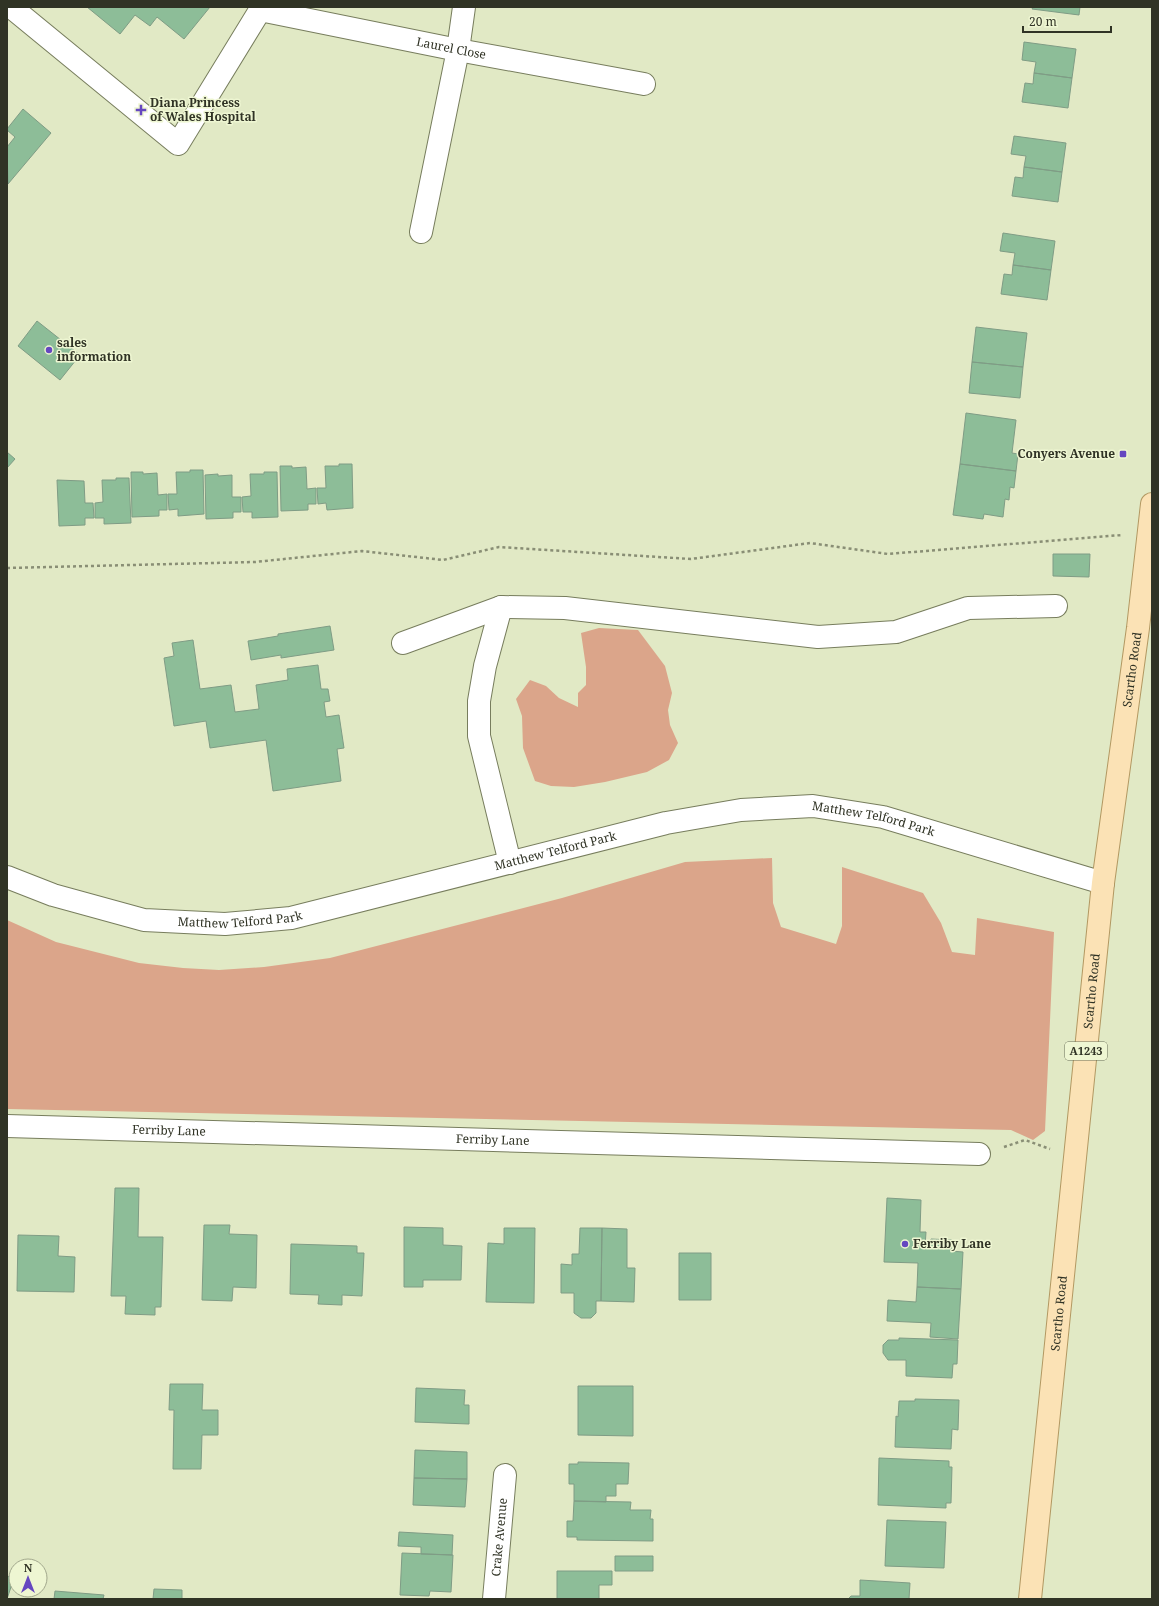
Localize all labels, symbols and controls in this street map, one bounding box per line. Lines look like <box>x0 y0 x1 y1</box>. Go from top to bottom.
scale bar <box>1023 8 1111 34</box>
text: 20 m <box>1029 13 1057 30</box>
street label: Laurel Close <box>415 33 488 63</box>
place label: Diana Princess of Wales Hospital <box>150 94 257 125</box>
marker: Diana Princess of Wales Hospital <box>135 104 147 116</box>
place label: sales information <box>57 334 131 365</box>
marker: sales information <box>44 345 54 355</box>
place label: Conyers Avenue <box>1018 445 1115 462</box>
marker: Conyers Avenue <box>1118 449 1128 459</box>
street label: Scartho Road <box>1118 630 1145 708</box>
street label: Matthew Telford Park <box>811 797 938 840</box>
street label: Matthew Telford Park <box>493 827 619 874</box>
street label: Matthew Telford Park <box>177 906 305 932</box>
street label: Scartho Road <box>1079 952 1104 1030</box>
road number: A1243 <box>1065 1042 1107 1060</box>
street label: Ferriby Lane <box>132 1121 206 1140</box>
street label: Ferriby Lane <box>456 1130 530 1149</box>
place label: Ferriby Lane <box>913 1235 991 1252</box>
marker: Ferriby Lane <box>900 1239 910 1249</box>
street label: Scartho Road <box>1046 1274 1071 1352</box>
street label: Crake Avenue <box>487 1497 511 1577</box>
north arrow <box>8 1558 48 1598</box>
text: N <box>24 1560 33 1575</box>

